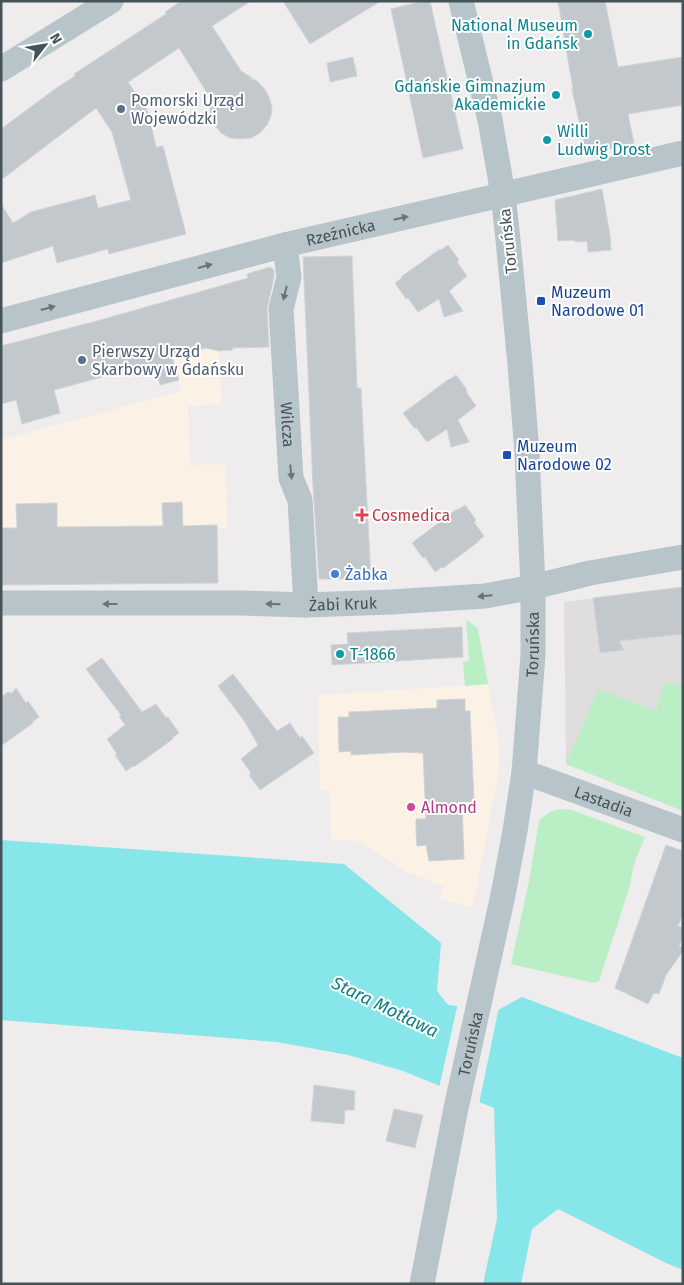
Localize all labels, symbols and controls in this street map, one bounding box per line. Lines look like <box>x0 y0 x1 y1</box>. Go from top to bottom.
place label: National Museum in Gdańsk <box>451 16 579 53</box>
north arrow <box>20 20 70 70</box>
marker: National Museum in Gdańsk <box>582 28 594 40</box>
text: N <box>46 30 65 47</box>
place label: Gdańskie Gimnazjum Akademickie <box>394 77 546 114</box>
marker: Gdańskie Gimnazjum Akademickie <box>550 89 562 101</box>
place label: Pomorski Urząd Wojewódzki <box>131 91 244 128</box>
marker: Pomorski Urząd Wojewódzki <box>115 103 127 115</box>
place label: Willi Ludwig Drost <box>557 122 651 159</box>
marker: Willi Ludwig Drost <box>541 134 553 146</box>
street label: Toruńska <box>495 207 521 275</box>
one-way arrow <box>393 214 408 222</box>
street label: Rzeźnicka <box>304 215 377 249</box>
one-way arrow <box>198 262 213 270</box>
place label: Muzeum Narodowe 01 <box>551 283 644 320</box>
one-way arrow <box>281 285 289 300</box>
marker: Muzeum Narodowe 01 <box>535 295 547 307</box>
one-way arrow <box>41 304 56 312</box>
place label: Pierwszy Urząd Skarbowy w Gdańsku <box>92 342 244 379</box>
marker: Pierwszy Urząd Skarbowy w Gdańsku <box>76 354 88 366</box>
street label: Wilcza <box>277 401 299 448</box>
place label: Muzeum Narodowe 02 <box>517 437 612 474</box>
marker: Muzeum Narodowe 02 <box>501 449 513 461</box>
one-way arrow <box>287 464 295 480</box>
place label: Cosmedica <box>372 506 450 525</box>
marker: Cosmedica <box>356 509 368 521</box>
place label: Żabka <box>345 564 388 584</box>
marker: Żabka <box>329 568 341 580</box>
one-way arrow <box>477 592 493 600</box>
street label: Żabi Kruk <box>308 593 378 614</box>
one-way arrow <box>102 600 118 608</box>
one-way arrow <box>264 600 280 608</box>
street label: Toruńska <box>522 612 543 678</box>
place label: T-1866 <box>350 645 396 664</box>
marker: T-1866 <box>334 648 346 660</box>
street label: Lastadia <box>572 782 636 821</box>
place label: Almond <box>421 798 477 817</box>
marker: Almond <box>405 801 417 813</box>
water label: Stara Motława <box>327 971 442 1042</box>
street label: Toruńska <box>454 1010 487 1078</box>

